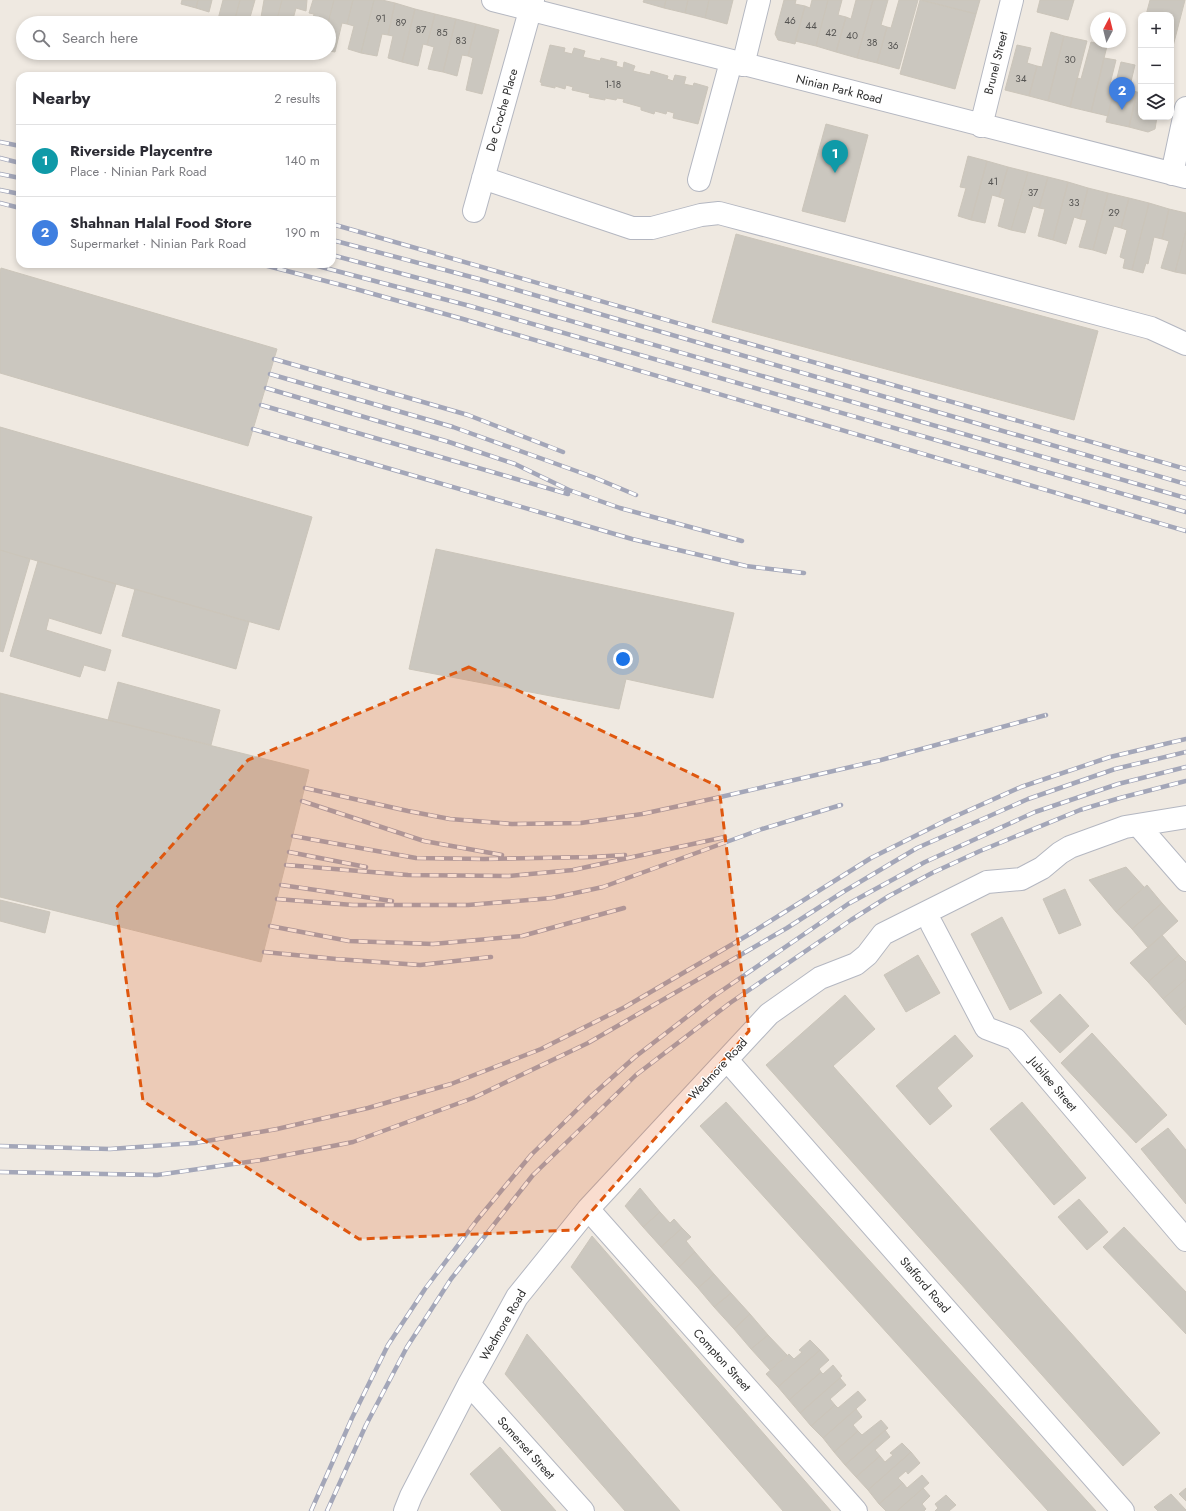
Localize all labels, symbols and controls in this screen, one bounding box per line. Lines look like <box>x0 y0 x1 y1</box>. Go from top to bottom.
house number: 91 <box>376 11 386 26</box>
north arrow <box>1090 12 1126 48</box>
map controls <box>1138 12 1174 120</box>
button: + <box>1138 12 1174 48</box>
house number: 46 <box>784 13 796 28</box>
house number: 89 <box>395 15 407 30</box>
search box <box>16 16 336 60</box>
house number: 44 <box>805 18 817 33</box>
house number: 87 <box>416 22 427 37</box>
house number: 85 <box>436 25 448 40</box>
house number: 42 <box>825 25 837 40</box>
icon: search <box>30 27 52 49</box>
text: Search here <box>62 27 138 49</box>
house number: 40 <box>846 28 858 43</box>
street label: Brunel Street <box>979 29 1013 97</box>
house number: 83 <box>456 33 467 48</box>
house number: 38 <box>867 35 877 50</box>
house number: 36 <box>887 38 899 53</box>
button: − <box>1138 48 1174 84</box>
house number: 30 <box>1064 52 1076 67</box>
street label: De Croche Place <box>482 66 522 154</box>
street label: Ninian Park Road <box>794 70 884 108</box>
house number: 34 <box>1015 71 1027 86</box>
house number: 1-18 <box>605 77 621 92</box>
pin: 2 <box>1109 77 1135 110</box>
button: layers <box>1138 84 1174 120</box>
text: Nearby <box>32 86 90 110</box>
text: 2 results <box>274 89 320 108</box>
text: Riverside Playcentre <box>70 140 213 162</box>
pin: 1 <box>822 140 848 173</box>
text: 1 <box>42 151 48 170</box>
text: 140 m <box>285 151 320 170</box>
text: Place · Ninian Park Road <box>70 162 207 181</box>
house number: 41 <box>988 174 998 189</box>
house number: 37 <box>1028 185 1039 200</box>
house number: 33 <box>1069 195 1080 210</box>
house number: 29 <box>1108 205 1120 220</box>
text: Shahnan Halal Food Store <box>70 212 252 234</box>
text: 2 <box>41 223 49 242</box>
text: 190 m <box>285 223 320 242</box>
text: Supermarket · Ninian Park Road <box>70 234 246 253</box>
your location <box>613 649 633 669</box>
street label: Wedmore Road <box>684 1034 752 1104</box>
street label: Jubilee Street <box>1023 1051 1081 1115</box>
street label: Stafford Road <box>896 1253 954 1317</box>
street label: Wedmore Road <box>475 1286 531 1364</box>
street label: Compton Street <box>689 1325 755 1395</box>
street label: Somerset Street <box>493 1413 559 1483</box>

